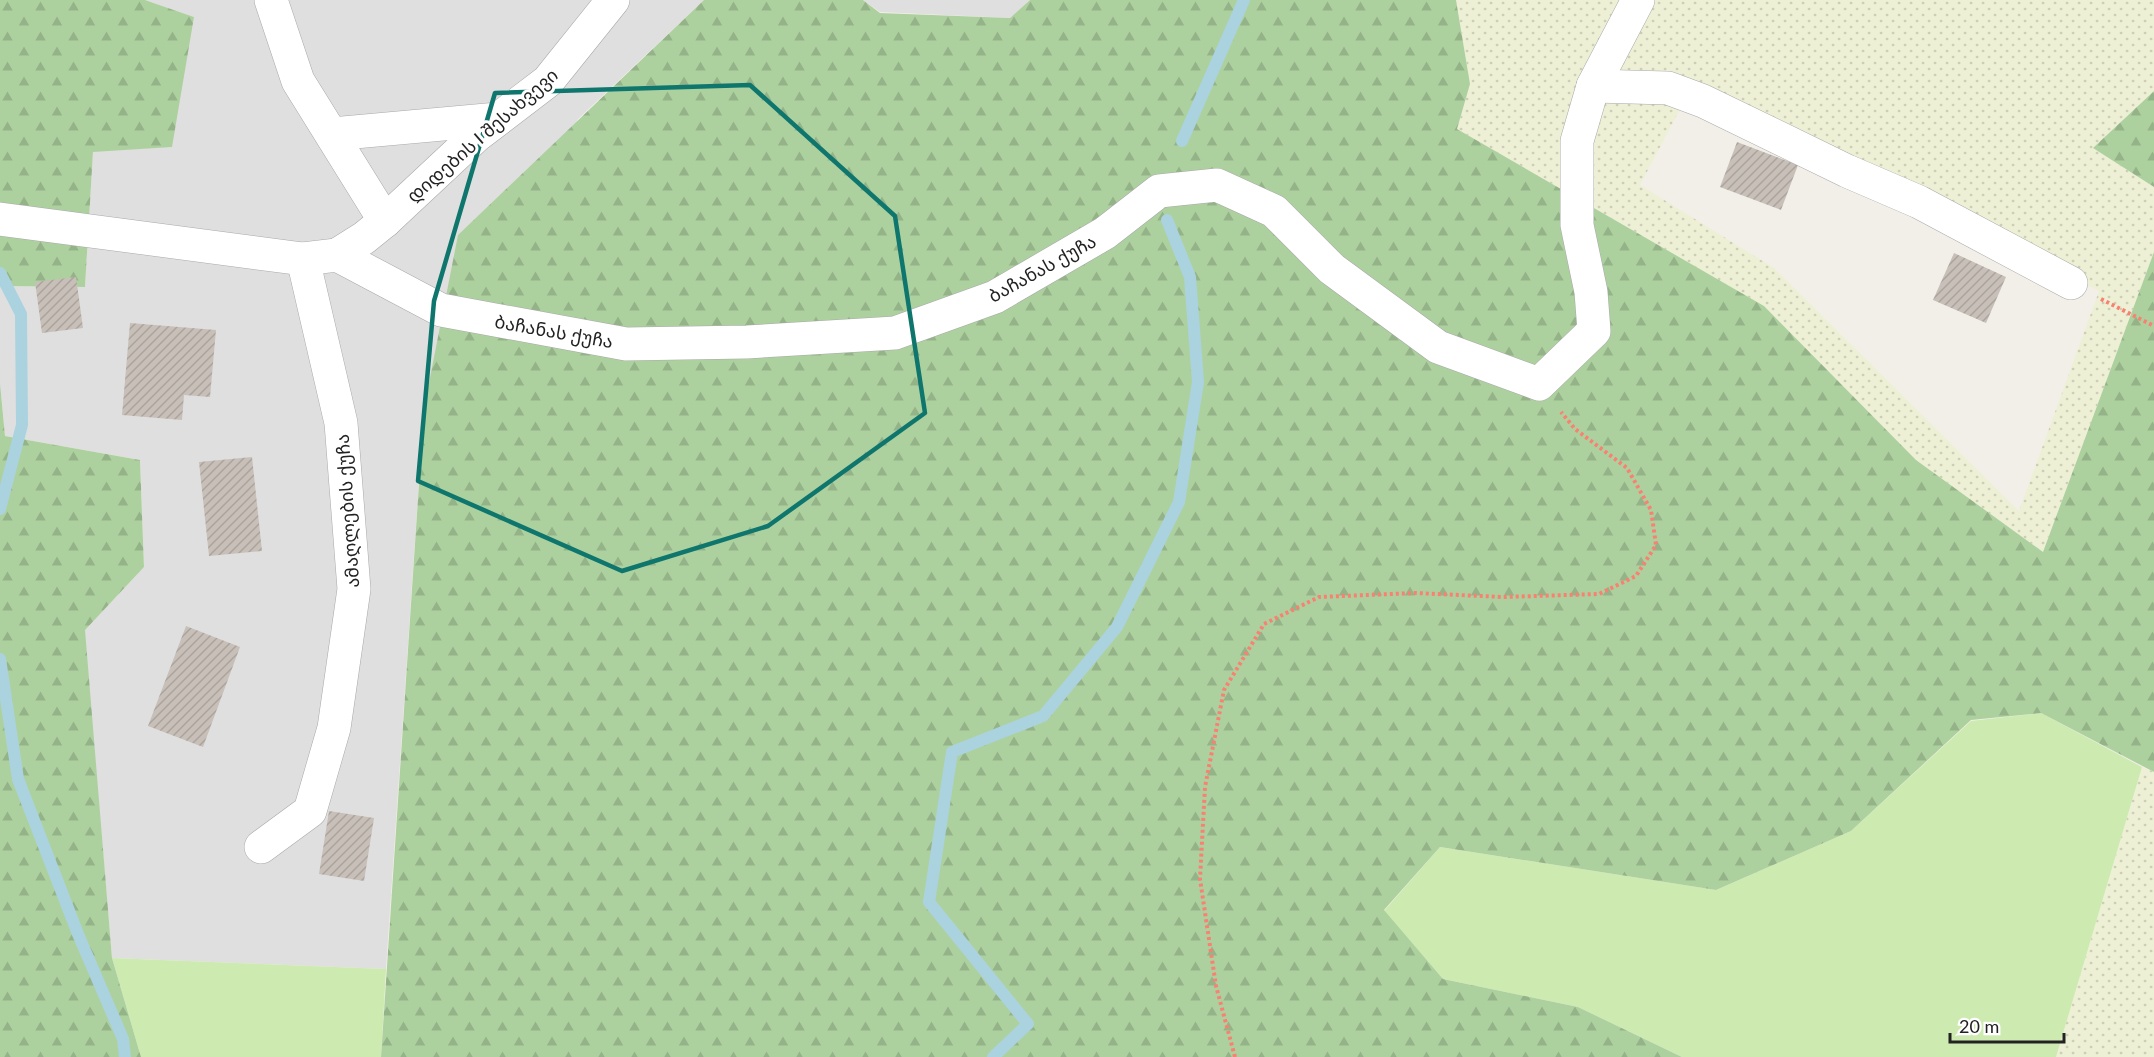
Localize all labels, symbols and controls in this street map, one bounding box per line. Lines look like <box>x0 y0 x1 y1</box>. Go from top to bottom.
street label: დიდების I შესახვევი <box>402 63 563 207</box>
street label: ბაჩანას ქუჩა <box>984 229 1100 308</box>
street label: ბაჩანას ქუჩა <box>493 310 615 353</box>
street label: ამაღლების ქუჩა <box>331 433 364 589</box>
scale bar <box>1950 1006 2064 1044</box>
text: 20 m <box>1959 1015 1999 1037</box>

